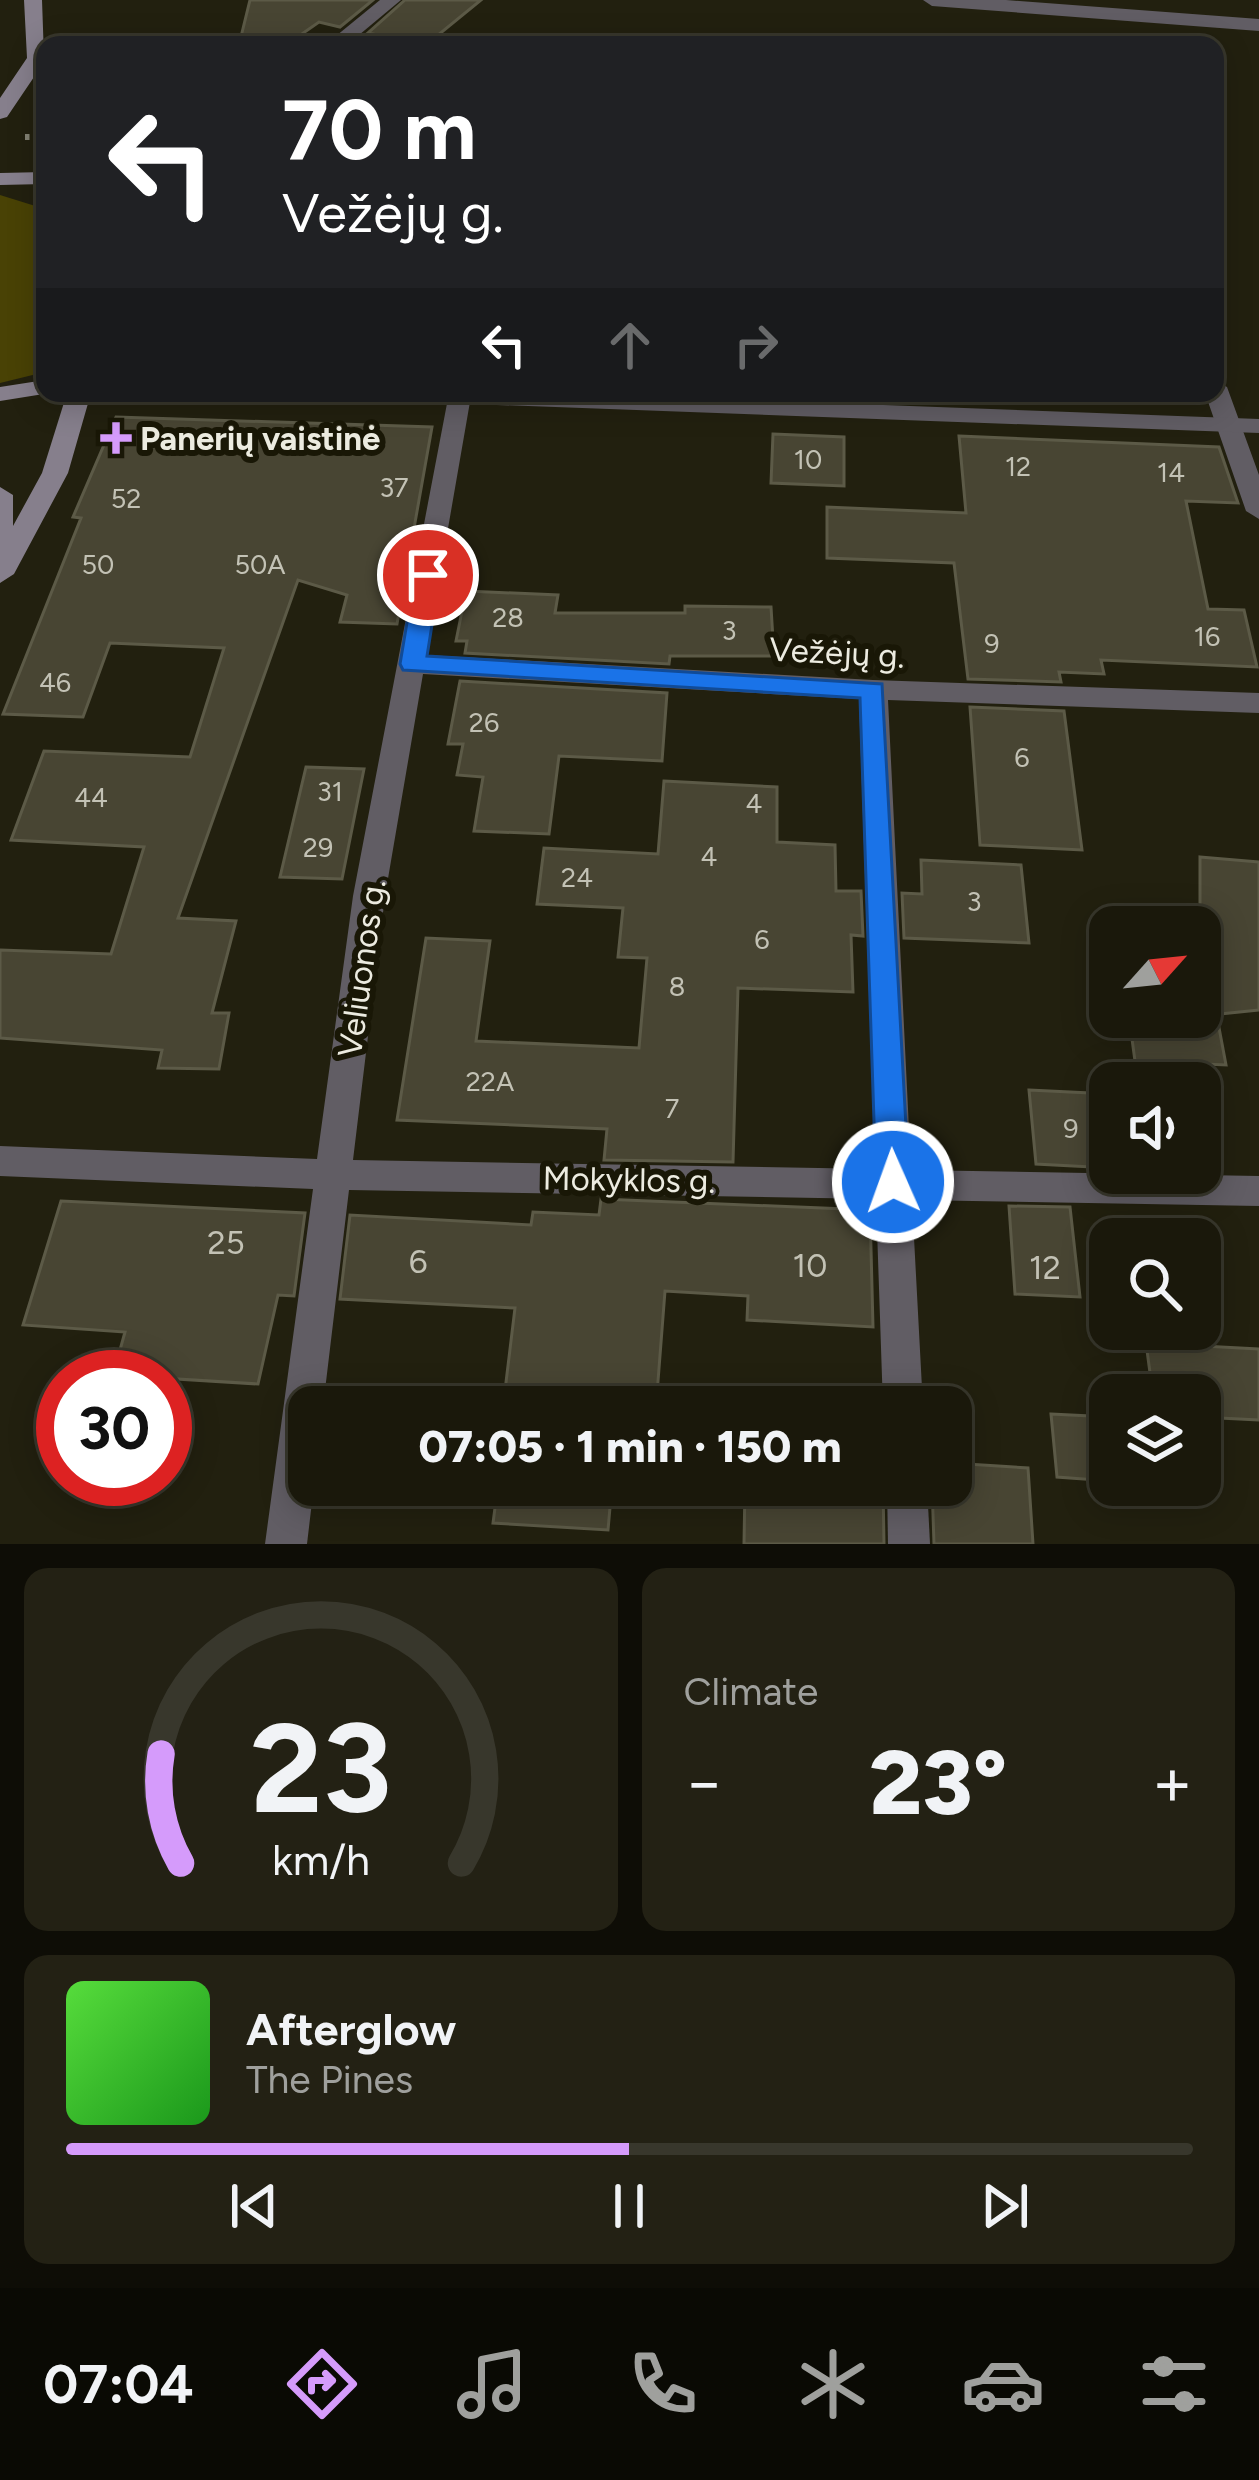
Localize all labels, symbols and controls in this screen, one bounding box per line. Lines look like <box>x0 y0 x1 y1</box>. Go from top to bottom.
text: 70 m <box>282 79 476 180</box>
icon: left <box>84 84 240 240</box>
text: Vežėjų g. <box>282 181 504 246</box>
icon: left <box>471 312 537 378</box>
icon: ahead <box>597 312 663 378</box>
icon: right <box>723 312 789 378</box>
place label: Panerių vaistinė <box>140 419 380 458</box>
marker: Panerių vaistinė <box>103 425 129 451</box>
house number: 10 <box>794 443 822 476</box>
house number: 12 <box>1005 450 1031 483</box>
house number: 14 <box>1157 456 1185 489</box>
house number: 37 <box>379 471 409 504</box>
house number: 52 <box>111 482 141 515</box>
pin <box>377 524 479 626</box>
icon: arrive <box>395 542 461 608</box>
house number: 50 <box>82 548 114 581</box>
house number: 50A <box>234 548 286 581</box>
house number: 28 <box>492 601 524 634</box>
house number: 3 <box>722 614 736 647</box>
house number: 16 <box>1194 620 1220 653</box>
house number: 9 <box>984 627 1000 660</box>
street label: Vežėjų g. <box>768 629 906 676</box>
house number: 46 <box>39 666 71 699</box>
house number: 26 <box>469 706 499 739</box>
house number: 6 <box>1014 741 1030 774</box>
house number: 31 <box>317 775 343 808</box>
house number: 44 <box>74 781 108 814</box>
house number: 4 <box>746 787 762 820</box>
house number: 29 <box>303 831 333 864</box>
house number: 4 <box>701 840 717 873</box>
house number: 24 <box>561 861 593 894</box>
street label: Veliuonos g. <box>330 877 393 1060</box>
house number: 3 <box>967 885 981 918</box>
north arrow <box>1089 906 1221 1038</box>
map controls <box>1089 906 1221 1506</box>
house number: 6 <box>754 923 770 956</box>
house number: 8 <box>669 970 685 1003</box>
button: sound <box>1089 1062 1221 1194</box>
house number: 22A <box>466 1065 515 1098</box>
house number: 7 <box>665 1092 679 1125</box>
house number: 9 <box>1063 1112 1079 1145</box>
position arrow <box>830 1119 956 1245</box>
street label: Mokyklos g. <box>542 1158 716 1201</box>
button: search <box>1089 1218 1221 1350</box>
house number: 25 <box>207 1223 245 1262</box>
house number: 6 <box>409 1242 427 1281</box>
house number: 10 <box>793 1246 827 1285</box>
house number: 12 <box>1029 1248 1061 1287</box>
speed limit sign: 30 <box>36 1350 192 1506</box>
button: layers <box>1089 1374 1221 1506</box>
text: 07:05 · 1 min · 150 m <box>418 1419 842 1473</box>
text: Climate <box>684 1668 818 1715</box>
text: 23 <box>250 1693 392 1843</box>
text: 23° <box>869 1728 1007 1837</box>
text: − <box>684 1742 725 1822</box>
text: + <box>1152 1742 1193 1822</box>
text: km/h <box>272 1833 370 1885</box>
text: Afterglow <box>246 2002 456 2056</box>
text: The Pines <box>246 2056 413 2103</box>
icon: previous <box>221 2173 287 2239</box>
icon: pause <box>596 2173 662 2239</box>
icon: next <box>972 2173 1038 2239</box>
icon: directions <box>280 2342 364 2426</box>
icon: music <box>450 2342 534 2426</box>
icon: phone <box>621 2342 705 2426</box>
icon: climate <box>791 2342 875 2426</box>
icon: car <box>961 2342 1045 2426</box>
icon: filters <box>1132 2342 1216 2426</box>
text: 07:04 <box>43 2352 194 2417</box>

